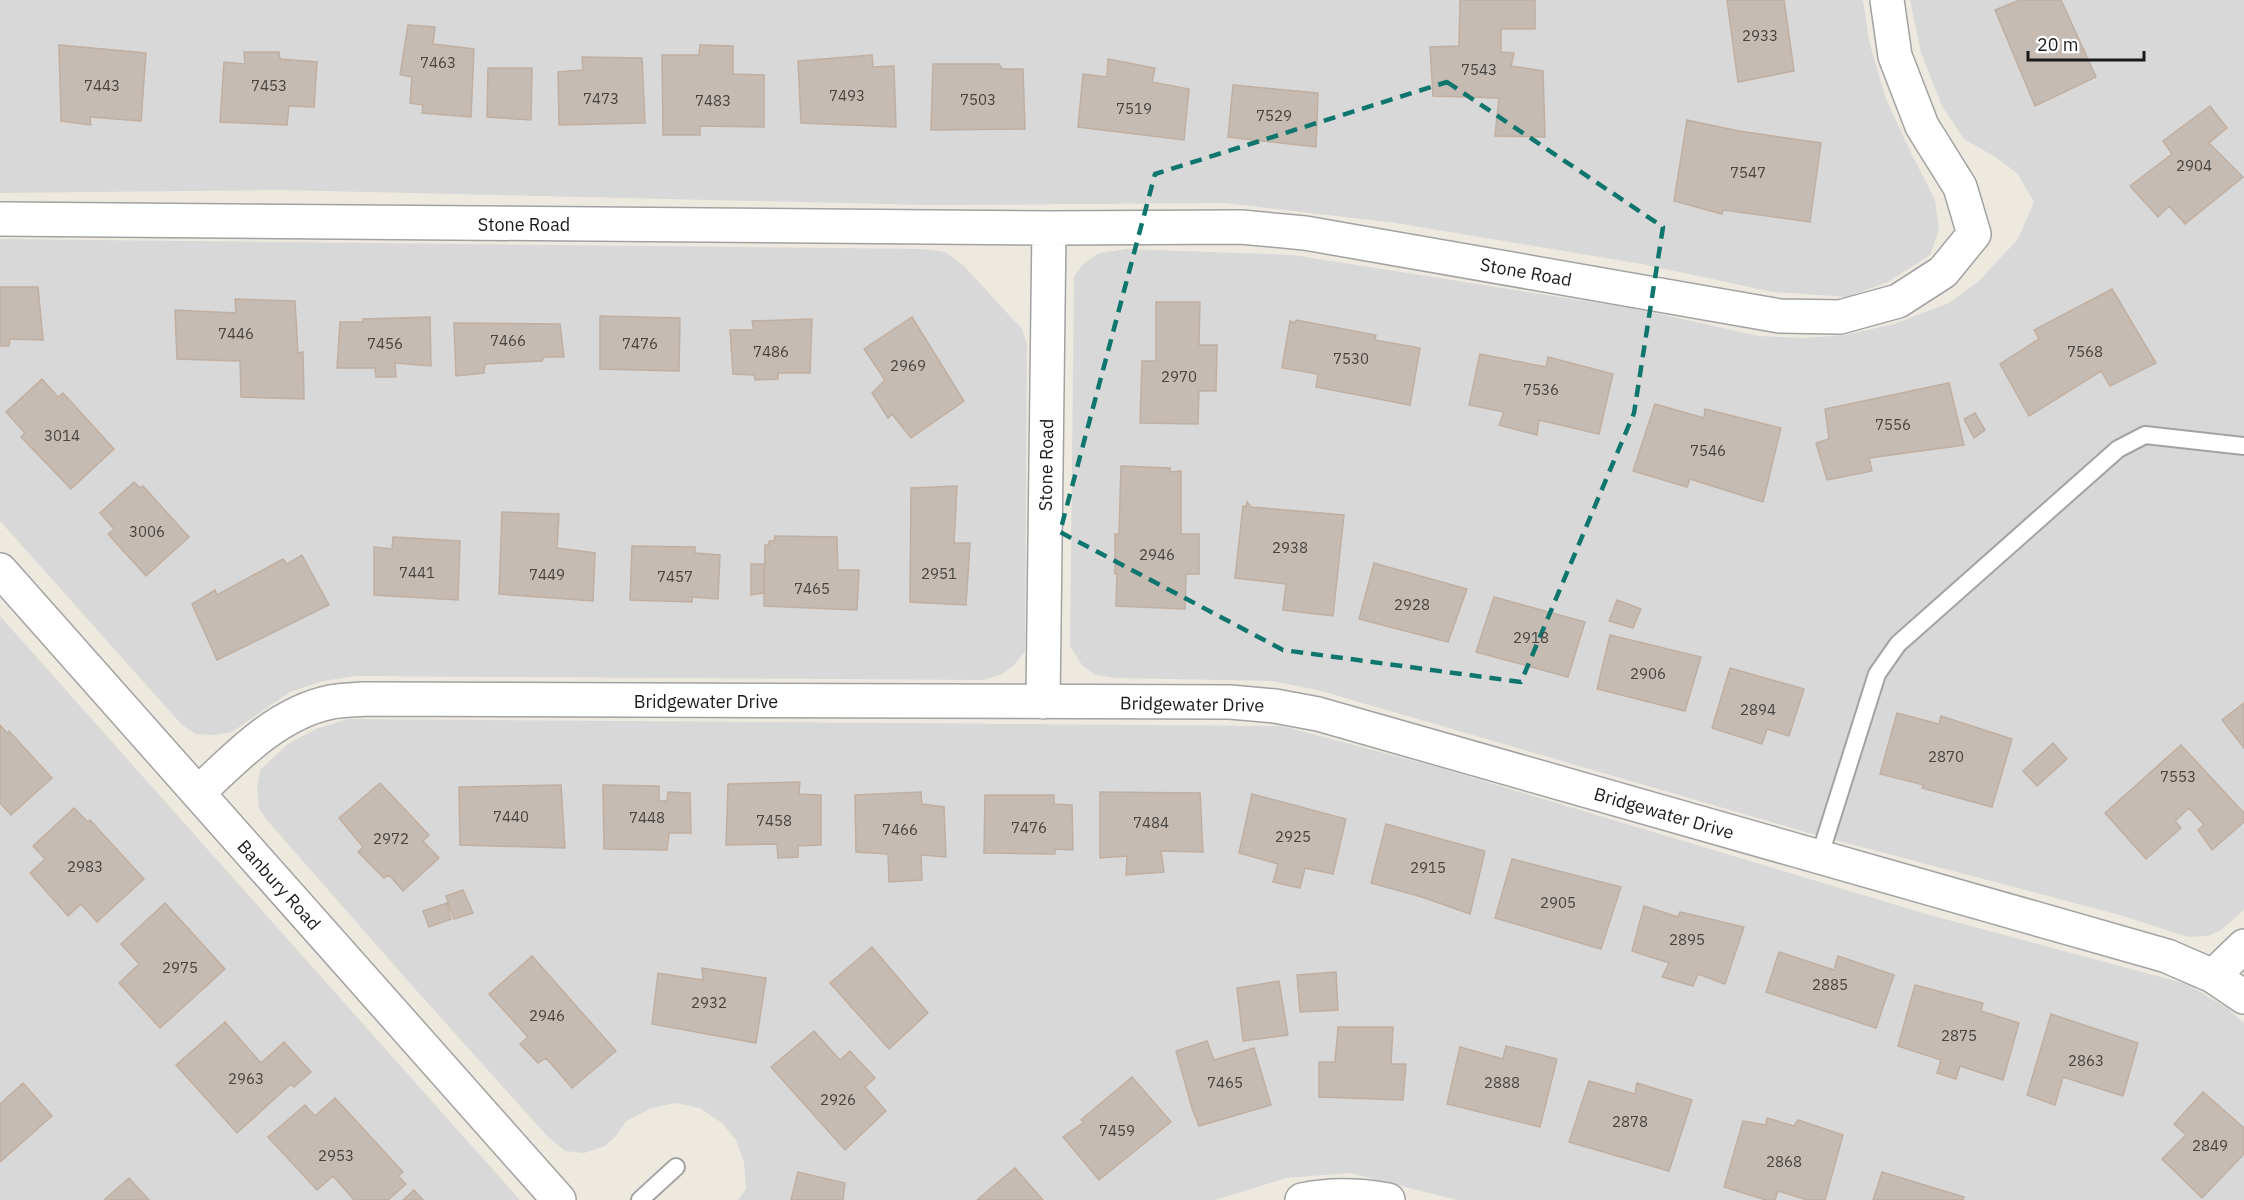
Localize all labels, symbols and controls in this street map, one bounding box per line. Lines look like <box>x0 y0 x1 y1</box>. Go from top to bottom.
scale bar <box>2028 24 2144 62</box>
house number: 2933 <box>1742 26 1778 45</box>
text: 20 m <box>2037 33 2079 56</box>
house number: 7463 <box>420 53 456 72</box>
house number: 7543 <box>1461 60 1497 79</box>
house number: 7443 <box>84 76 120 95</box>
house number: 7453 <box>251 76 287 95</box>
house number: 7493 <box>829 86 865 105</box>
house number: 7473 <box>583 89 619 108</box>
house number: 7503 <box>960 90 996 109</box>
house number: 7483 <box>695 91 731 110</box>
house number: 7519 <box>1116 99 1152 118</box>
house number: 7529 <box>1256 106 1292 125</box>
house number: 2904 <box>2176 156 2212 175</box>
house number: 7547 <box>1730 163 1766 182</box>
street label: Stone Road <box>478 213 570 236</box>
street label: Stone Road <box>1478 253 1574 291</box>
house number: 7446 <box>218 324 254 343</box>
house number: 7466 <box>490 331 526 350</box>
house number: 7456 <box>367 334 403 353</box>
house number: 7476 <box>622 334 658 353</box>
house number: 7486 <box>753 342 789 361</box>
house number: 7568 <box>2067 342 2103 361</box>
house number: 7530 <box>1333 349 1369 368</box>
house number: 2969 <box>890 356 926 375</box>
house number: 2970 <box>1161 367 1197 386</box>
house number: 7536 <box>1523 380 1559 399</box>
house number: 7556 <box>1875 415 1911 434</box>
street label: Stone Road <box>1034 419 1058 511</box>
house number: 3014 <box>44 426 80 445</box>
house number: 7546 <box>1690 441 1726 460</box>
house number: 3006 <box>129 522 165 541</box>
house number: 2938 <box>1272 538 1308 557</box>
house number: 2946 <box>1139 545 1175 564</box>
house number: 7441 <box>399 563 435 582</box>
house number: 2951 <box>921 564 957 583</box>
house number: 7449 <box>529 565 565 584</box>
house number: 7457 <box>657 567 693 586</box>
house number: 7465 <box>794 579 830 598</box>
house number: 2928 <box>1394 595 1430 614</box>
house number: 2918 <box>1513 628 1549 647</box>
house number: 2906 <box>1630 664 1666 683</box>
street label: Bridgewater Drive <box>634 690 778 713</box>
street label: Bridgewater Drive <box>1120 691 1265 717</box>
house number: 2894 <box>1740 700 1776 719</box>
house number: 2870 <box>1928 747 1964 766</box>
house number: 7553 <box>2160 767 2196 786</box>
street label: Bridgewater Drive <box>1591 782 1737 844</box>
house number: 7440 <box>493 807 529 826</box>
house number: 7448 <box>629 808 665 827</box>
house number: 7458 <box>756 811 792 830</box>
house number: 7484 <box>1133 813 1169 832</box>
house number: 7476 <box>1011 818 1047 837</box>
house number: 7466 <box>882 820 918 839</box>
house number: 2925 <box>1275 827 1311 846</box>
house number: 2972 <box>373 829 409 848</box>
street label: Banbury Road <box>232 835 326 935</box>
house number: 2983 <box>67 857 103 876</box>
house number: 2915 <box>1410 858 1446 877</box>
house number: 2905 <box>1540 893 1576 912</box>
house number: 2895 <box>1669 930 1705 949</box>
house number: 2975 <box>162 958 198 977</box>
house number: 2885 <box>1812 975 1848 994</box>
house number: 2932 <box>691 993 727 1012</box>
house number: 2946 <box>529 1006 565 1025</box>
house number: 2875 <box>1941 1026 1977 1045</box>
house number: 2863 <box>2068 1051 2104 1070</box>
house number: 2963 <box>228 1069 264 1088</box>
house number: 7465 <box>1207 1073 1243 1092</box>
house number: 2888 <box>1484 1073 1520 1092</box>
house number: 2926 <box>820 1090 856 1109</box>
house number: 2878 <box>1612 1112 1648 1131</box>
house number: 7459 <box>1099 1121 1135 1140</box>
house number: 2849 <box>2192 1136 2228 1155</box>
house number: 2953 <box>318 1146 354 1165</box>
house number: 2868 <box>1766 1152 1802 1171</box>

